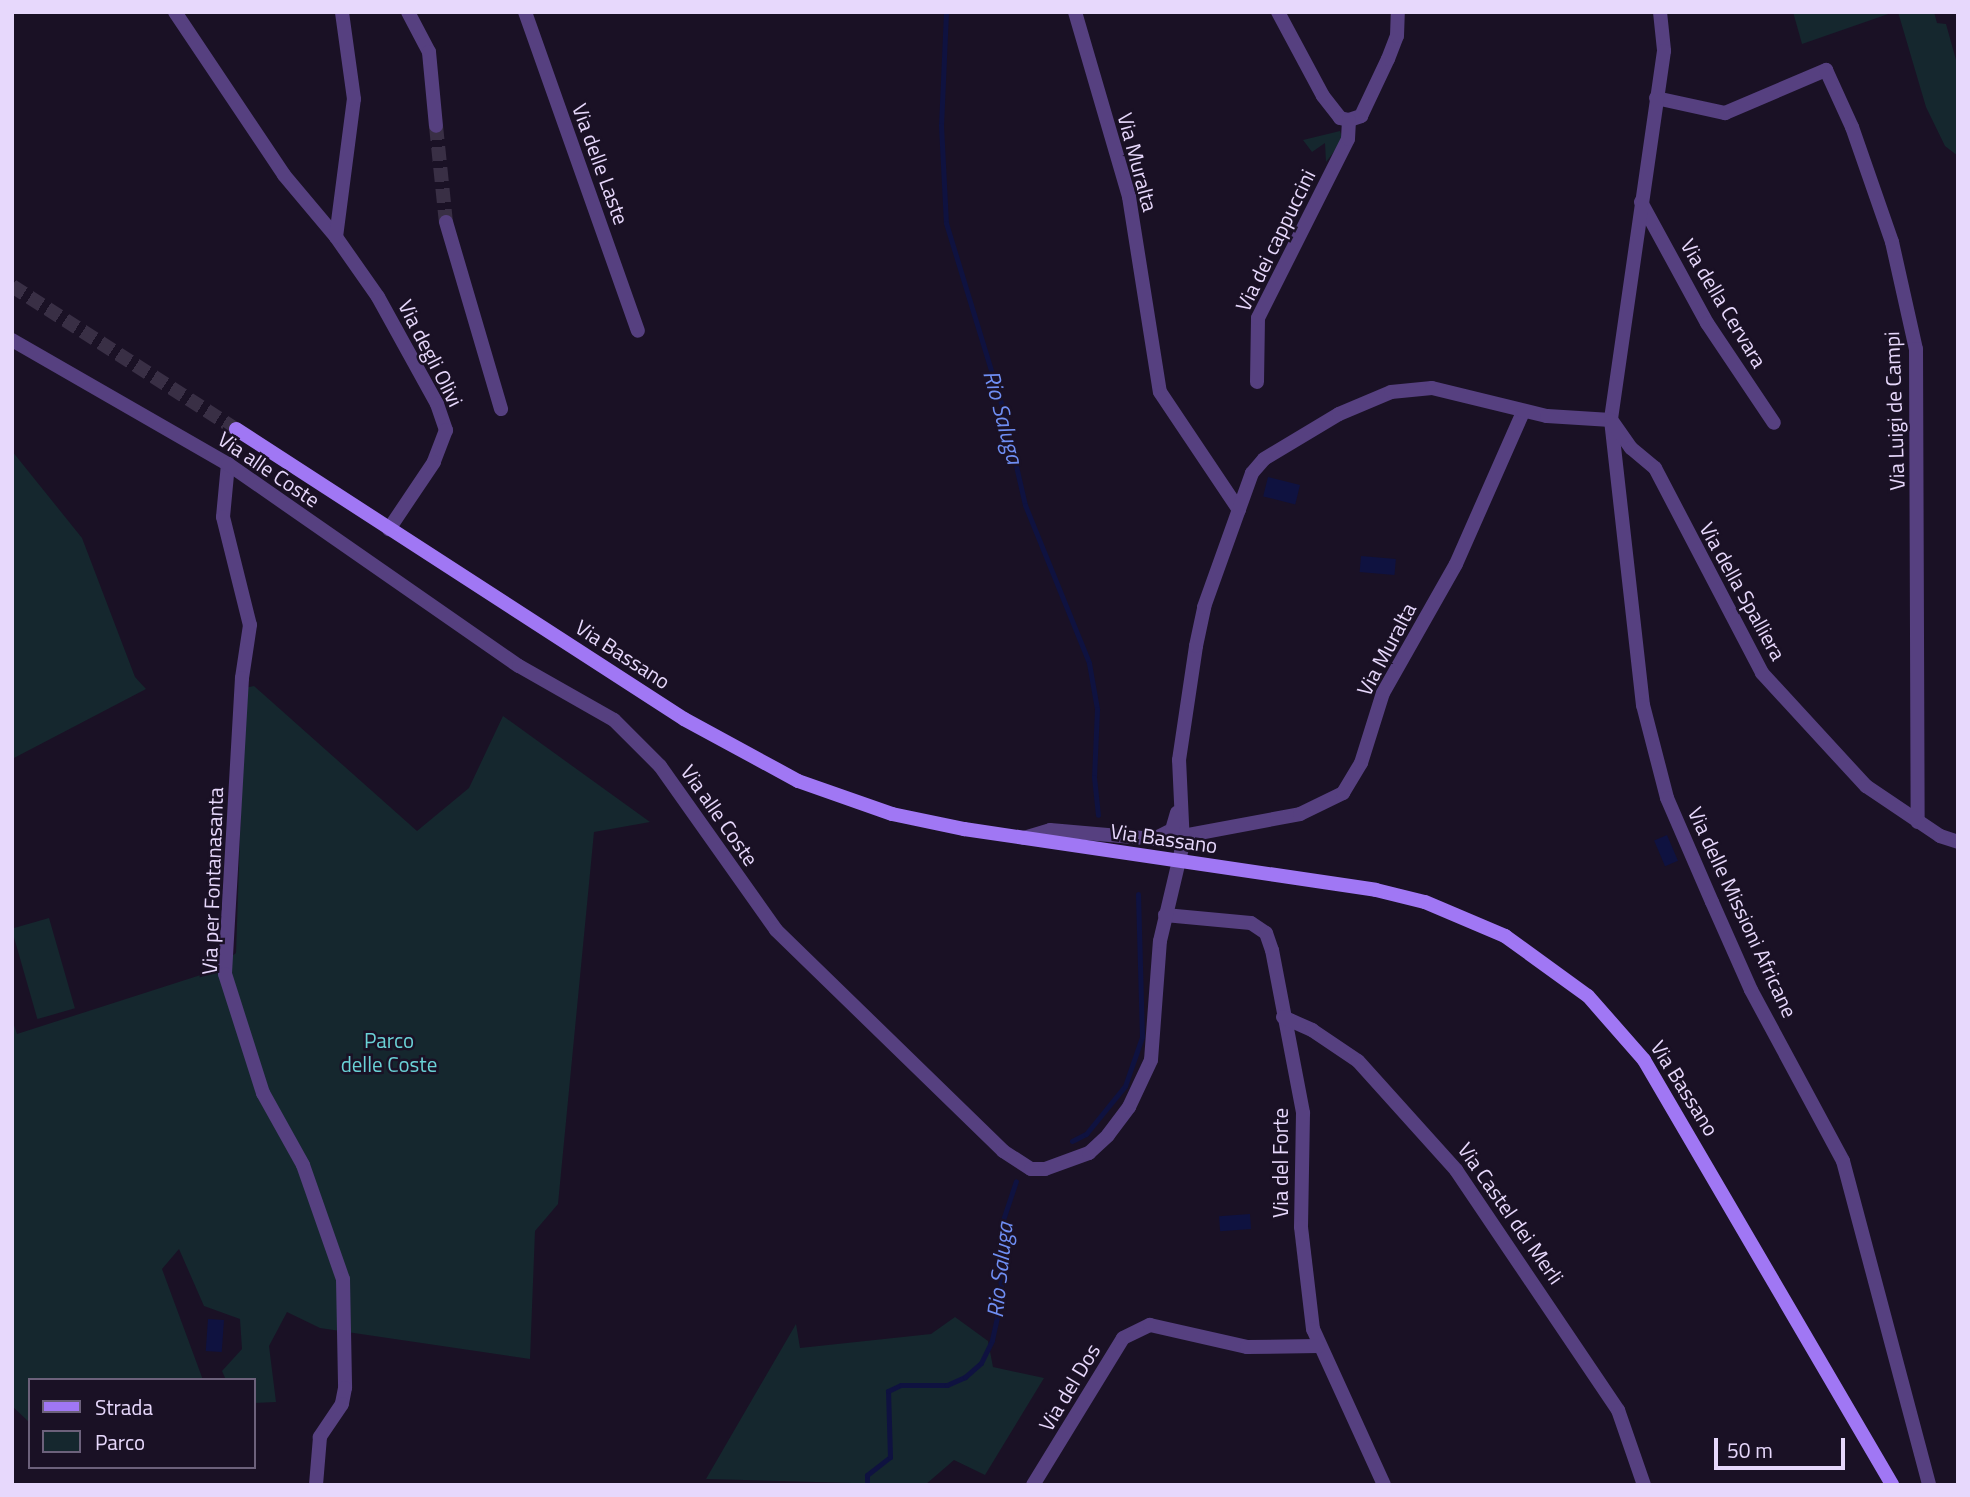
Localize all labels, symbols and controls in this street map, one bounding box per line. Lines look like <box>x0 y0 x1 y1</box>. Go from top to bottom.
street label: Via delle Laste <box>567 100 635 228</box>
street label: Via Muralta <box>1113 110 1163 214</box>
street label: Via dei cappuccini <box>1230 165 1320 315</box>
street label: Via della Cervara <box>1676 234 1772 372</box>
street label: Via degli Olivi <box>393 295 469 411</box>
street label: Via Luigi de Campi <box>1879 331 1909 491</box>
water label: Rio Saluga <box>977 367 1029 467</box>
street label: Via alle Coste <box>213 426 325 512</box>
street label: Via della Spalliera <box>1695 517 1791 665</box>
street label: Via Muralta <box>1351 598 1421 700</box>
street label: Via Bassano <box>571 614 675 694</box>
street label: Via alle Coste <box>676 760 764 870</box>
street label: Via per Fontanasanta <box>196 787 228 975</box>
street label: Via delle Missioni Africane <box>1683 803 1803 1021</box>
street label: Via Bassano <box>1109 818 1219 858</box>
park label: Parco delle Coste <box>341 1027 437 1077</box>
street label: Via Bassano <box>1646 1036 1724 1140</box>
street label: Via del Forte <box>1267 1108 1293 1218</box>
street label: Via Castel dei Merli <box>1453 1137 1569 1289</box>
water label: Rio Saluga <box>981 1221 1019 1319</box>
street label: Via del Dos <box>1033 1339 1105 1435</box>
legend <box>28 1378 256 1469</box>
text: Strada <box>95 1391 153 1423</box>
scale bar <box>1718 1424 1849 1468</box>
text: Parco <box>95 1426 145 1458</box>
text: 50 m <box>1727 1434 1773 1466</box>

